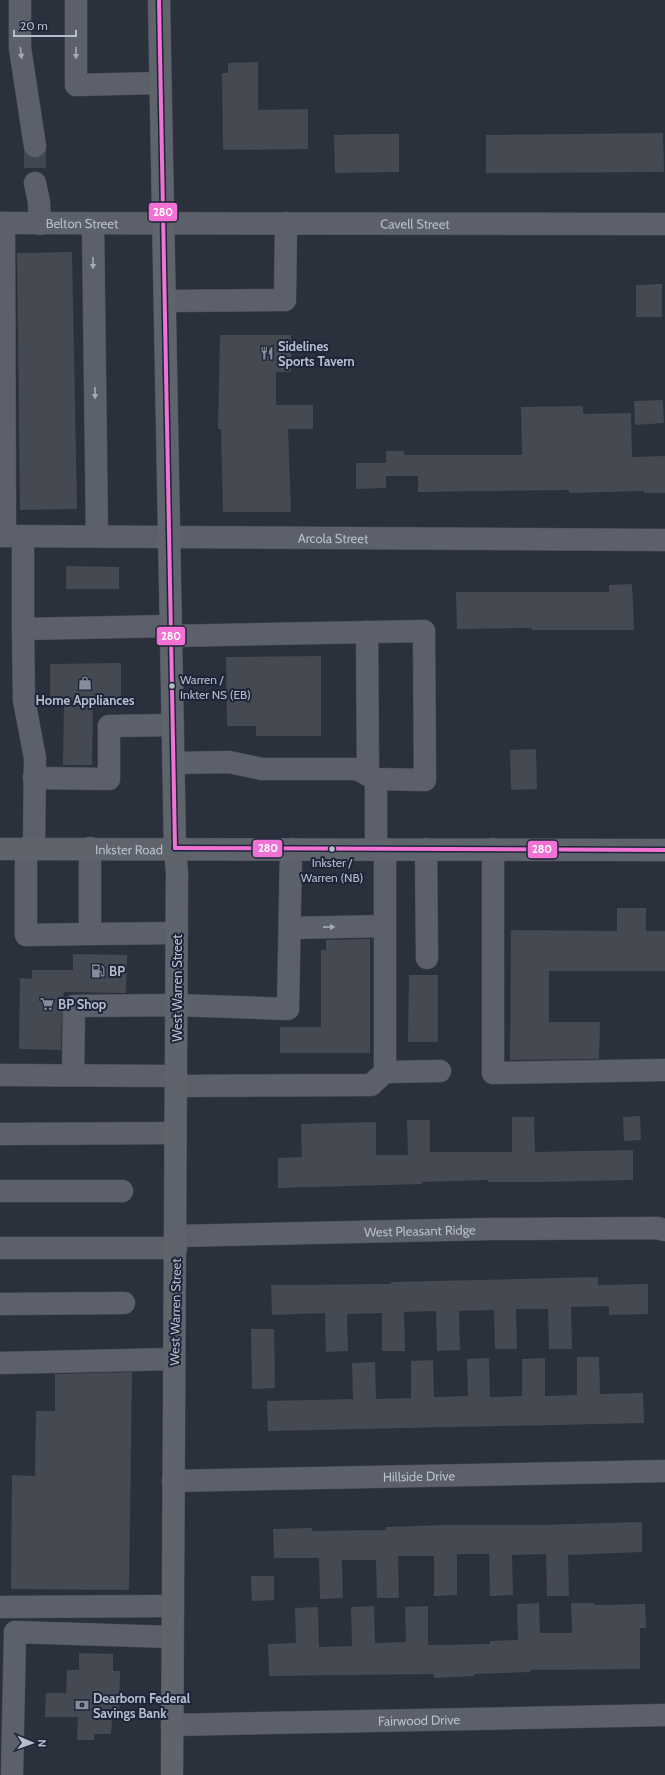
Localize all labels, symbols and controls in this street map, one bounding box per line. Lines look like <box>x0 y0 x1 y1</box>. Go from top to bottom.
scale bar <box>14 12 76 38</box>
text: 20 m <box>20 18 48 33</box>
one-way arrow <box>18 47 24 59</box>
one-way arrow <box>73 47 79 60</box>
line badge: 280 <box>148 202 178 222</box>
text: 280 <box>153 205 173 219</box>
street label: Belton Street <box>46 215 119 231</box>
street label: Cavell Street <box>380 216 450 232</box>
one-way arrow <box>90 257 97 269</box>
place label: Sidelines Sports Tavern <box>278 338 355 369</box>
restaurant icon: Sidelines Sports Tavern <box>259 345 275 361</box>
one-way arrow <box>92 387 98 400</box>
street label: Arcola Street <box>298 530 369 546</box>
line badge: 280 <box>156 626 186 646</box>
text: 280 <box>161 629 181 643</box>
place label: Warren / Inkter NS (EB) <box>180 672 251 702</box>
shop icon: Home Appliances <box>77 675 93 691</box>
marker: Warren / Inkter NS (EB) <box>167 681 177 691</box>
place label: Home Appliances <box>36 692 135 708</box>
line badge: 280 <box>252 839 283 858</box>
line badge: 280 <box>527 840 558 859</box>
street label: Inkster Road <box>95 841 163 857</box>
text: 280 <box>258 841 278 855</box>
text: 280 <box>532 842 552 856</box>
marker: Inkster / Warren (NB) <box>327 844 337 854</box>
place label: Inkster / Warren (NB) <box>301 855 363 885</box>
one-way arrow <box>323 924 335 931</box>
street label: West Warren Street <box>169 934 185 1042</box>
fuel station icon: BP <box>90 963 106 979</box>
place label: BP <box>109 963 125 979</box>
supermarket icon: BP Shop <box>39 996 55 1012</box>
place label: BP Shop <box>58 996 107 1012</box>
street label: West Pleasant Ridge <box>364 1221 476 1240</box>
street label: West Warren Street <box>166 1258 184 1366</box>
street label: Hillside Drive <box>383 1467 456 1485</box>
place label: Dearborn Federal Savings Bank <box>93 1690 191 1721</box>
bank icon: Dearborn Federal Savings Bank <box>74 1697 90 1713</box>
street label: Fairwood Drive <box>378 1711 461 1729</box>
north arrow <box>12 1723 52 1763</box>
text: N <box>35 1739 49 1747</box>

